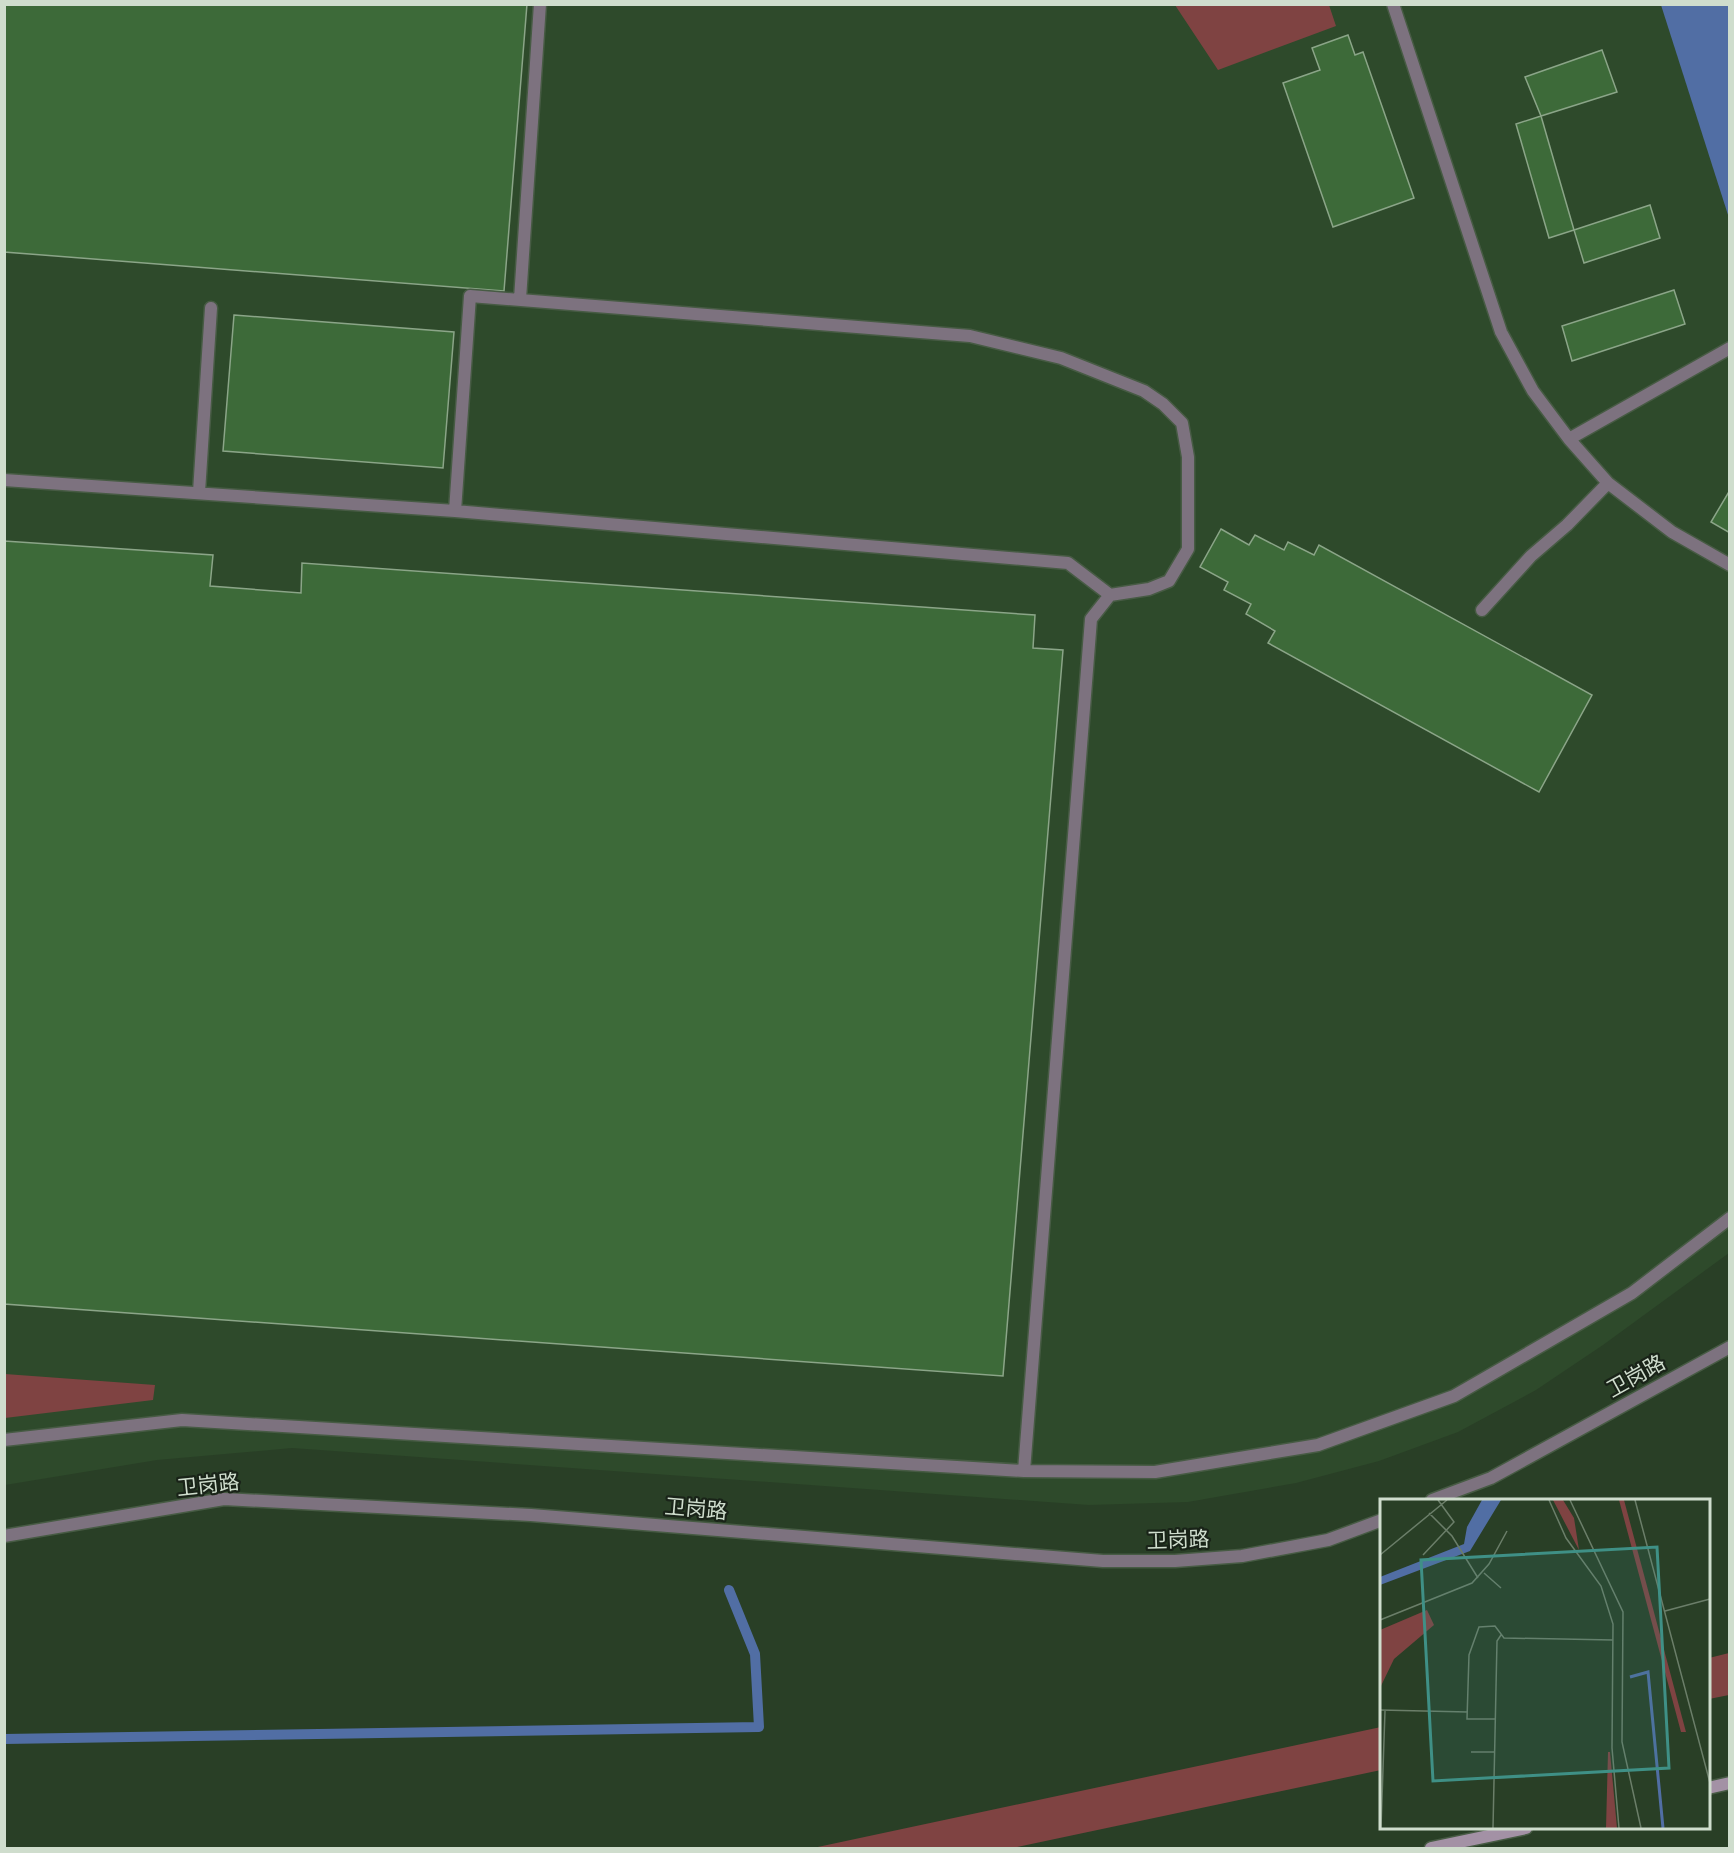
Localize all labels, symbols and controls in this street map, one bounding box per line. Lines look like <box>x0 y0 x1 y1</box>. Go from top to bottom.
street label: 卫岗路 <box>1602 1349 1669 1402</box>
street label: 卫岗路 <box>175 1469 241 1500</box>
street label: 卫岗路 <box>664 1493 729 1524</box>
inset map <box>1380 1499 1710 1829</box>
street label: 卫岗路 <box>1146 1526 1210 1553</box>

